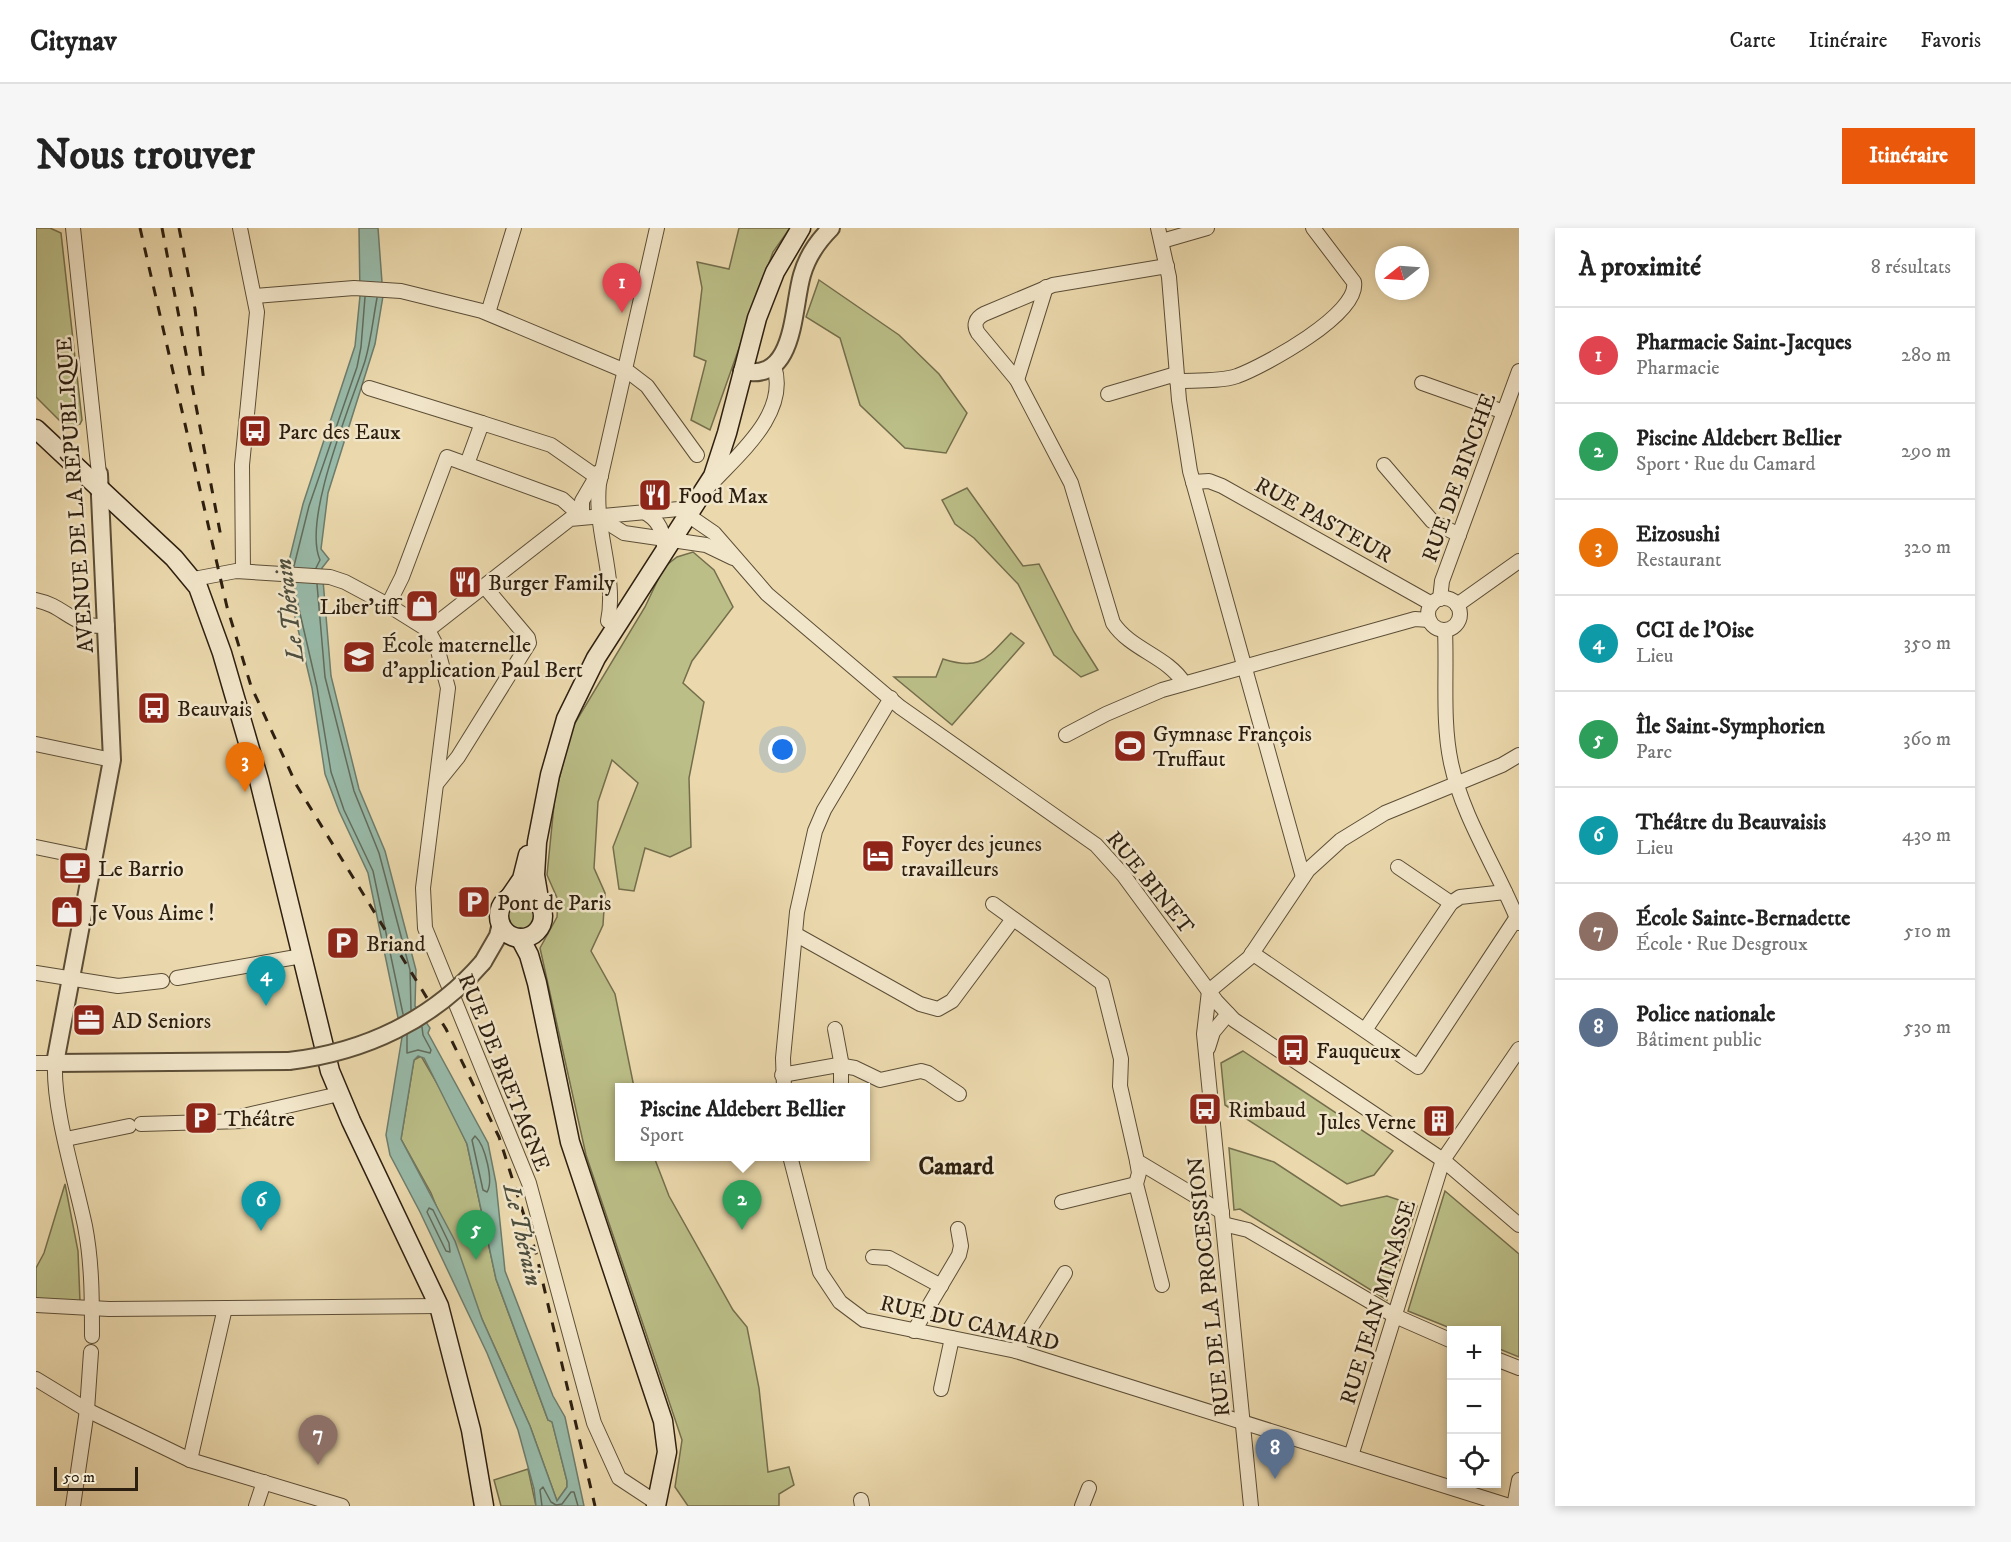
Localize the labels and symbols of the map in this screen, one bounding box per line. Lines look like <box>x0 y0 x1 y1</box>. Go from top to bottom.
north arrow <box>1375 246 1429 300</box>
pin: 1 <box>602 264 642 313</box>
street label: AVENUE DE LA RÉPUBLIQUE <box>51 336 100 654</box>
street label: RUE DE BINCHE <box>1416 389 1502 566</box>
bus stop icon: Parc des Eaux <box>237 413 273 449</box>
place label: Parc des Eaux <box>278 419 401 446</box>
street label: RUE PASTEUR <box>1250 471 1397 569</box>
restaurant icon: Food Max <box>637 477 673 513</box>
place label: Food Max <box>678 483 768 510</box>
water label: Le Thérain <box>269 557 311 665</box>
restaurant icon: Burger Family <box>447 564 483 600</box>
place label: Burger Family <box>488 570 615 597</box>
shop icon: Liber'tiff <box>404 588 440 624</box>
place label: Liber'tiff <box>319 594 403 621</box>
place label: École maternelle d'application Paul Bert <box>382 632 583 684</box>
school or university icon: École maternelle d'application Paul Bert <box>341 639 377 675</box>
bus stop icon: Beauvais <box>136 690 172 726</box>
place label: Beauvais <box>177 696 252 723</box>
place label: Gymnase François Truffaut <box>1153 721 1312 773</box>
sports icon: Gymnase François Truffaut <box>1112 728 1148 764</box>
your location <box>768 735 797 764</box>
pin: 3 <box>226 742 264 792</box>
street label: RUE BINET <box>1100 826 1200 940</box>
place label: Foyer des jeunes travailleurs <box>901 831 1042 883</box>
hotel icon: Foyer des jeunes travailleurs <box>860 838 896 874</box>
cafe icon: Le Barrio <box>57 850 93 886</box>
place label: Le Barrio <box>98 856 184 883</box>
parking icon: Pont de Paris <box>456 884 492 920</box>
place label: Pont de Paris <box>497 890 611 917</box>
shop icon: Je Vous Aime ! <box>49 894 85 930</box>
place label: Je Vous Aime ! <box>88 900 215 927</box>
parking icon: Briand <box>325 925 361 961</box>
place label: Briand <box>366 931 425 958</box>
pin: 4 <box>246 956 286 1006</box>
street label: RUE DE BRETAGNE <box>452 970 556 1175</box>
office icon: AD Seniors <box>71 1002 107 1038</box>
place label: AD Seniors <box>112 1008 211 1035</box>
bus stop icon: Fauqueux <box>1275 1032 1311 1068</box>
place label: Fauqueux <box>1316 1038 1401 1065</box>
bus stop icon: Rimbaud <box>1187 1091 1223 1127</box>
place label: Rimbaud <box>1228 1097 1306 1124</box>
parking icon: Théâtre <box>183 1100 219 1136</box>
building icon: Jules Verne <box>1421 1103 1457 1139</box>
place label: Théâtre <box>224 1106 295 1133</box>
place label: Jules Verne <box>1317 1109 1416 1136</box>
district label: Camard <box>918 1152 995 1182</box>
street label: RUE DE LA PROCESSION <box>1182 1156 1237 1418</box>
water label: Le Thérain <box>495 1179 548 1289</box>
pin: 2 <box>722 1180 762 1230</box>
pin: 6 <box>242 1182 280 1231</box>
street label: RUE JEAN MINASSE <box>1335 1197 1422 1408</box>
pin: 5 <box>456 1210 496 1260</box>
street label: RUE DU CAMARD <box>877 1290 1062 1357</box>
pin: 7 <box>298 1416 338 1465</box>
pin: 8 <box>1256 1430 1294 1479</box>
scale bar <box>54 1464 138 1492</box>

